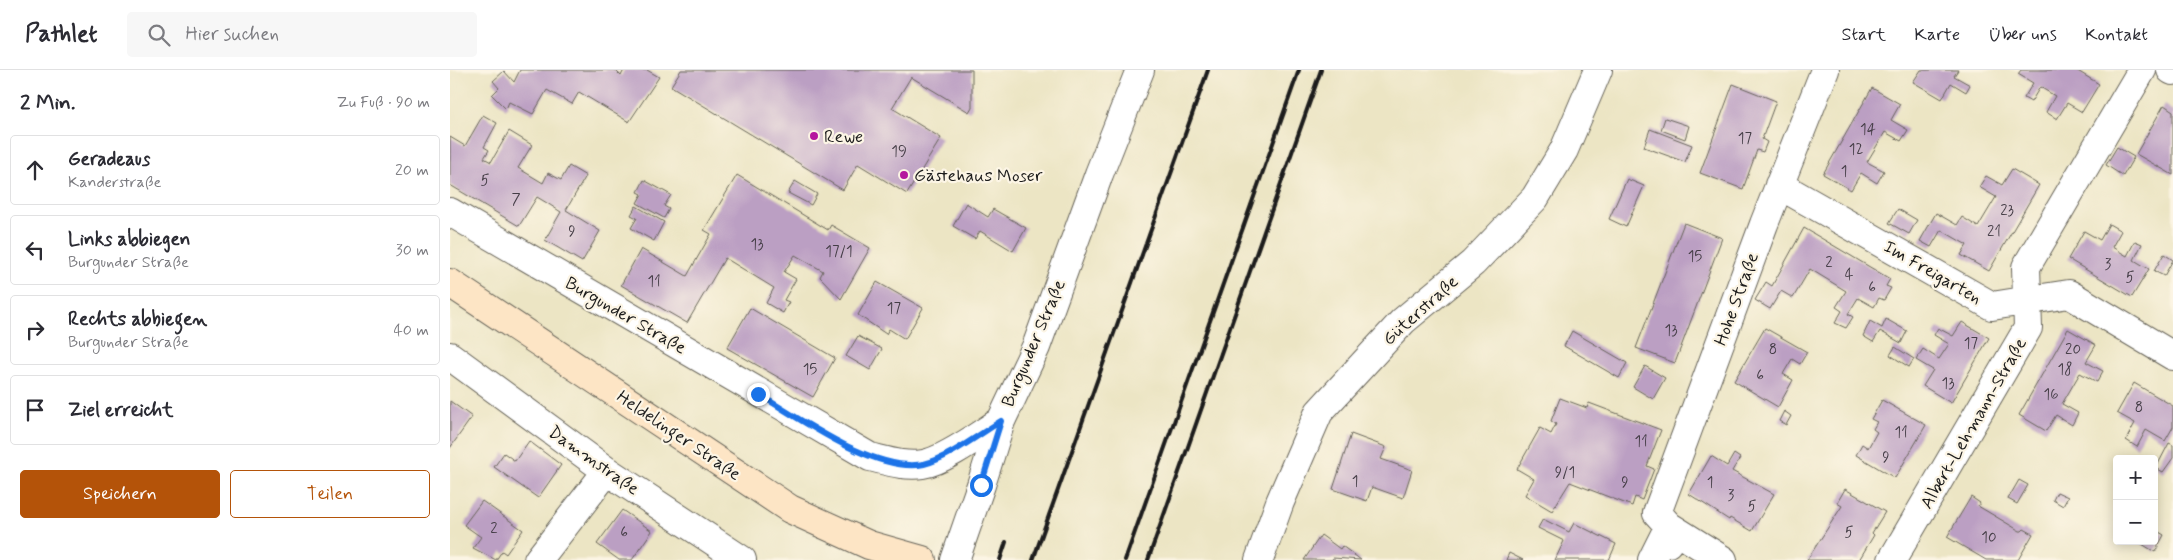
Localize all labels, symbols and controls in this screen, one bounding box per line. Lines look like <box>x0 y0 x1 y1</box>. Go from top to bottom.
search box <box>127 12 477 57</box>
text: Pathlet <box>25 19 97 50</box>
icon: search <box>145 21 173 49</box>
text: Hier suchen <box>185 22 279 47</box>
text: Start <box>1842 23 1886 47</box>
text: Karte <box>1914 23 1960 47</box>
text: Über uns <box>1988 23 2057 47</box>
text: Kontakt <box>2085 23 2148 47</box>
text: 2 Min. <box>20 89 75 117</box>
text: Zu Fuß · 90 m <box>337 92 430 113</box>
house number: 14 <box>1860 120 1876 140</box>
place label: Rewe <box>824 125 863 149</box>
house number: 17 <box>1738 129 1753 149</box>
marker: Rewe <box>808 130 820 142</box>
house number: 12 <box>1849 140 1863 160</box>
house number: 19 <box>891 142 907 162</box>
text: Geradeaus <box>68 147 150 172</box>
icon: ahead <box>21 156 49 184</box>
text: 20 m <box>395 160 429 181</box>
house number: 1 <box>1841 162 1847 182</box>
place label: Gästehaus Moser <box>914 164 1043 188</box>
marker: Gästehaus Moser <box>898 169 910 181</box>
house number: 5 <box>480 171 490 191</box>
text: Kanderstraße <box>68 172 162 193</box>
house number: 7 <box>511 190 521 210</box>
house number: 23 <box>2000 201 2014 221</box>
house number: 9 <box>568 222 576 242</box>
house number: 21 <box>1987 222 2001 242</box>
text: Links abbiegen <box>68 227 190 252</box>
house number: 13 <box>750 235 764 255</box>
street label: Im Freigarten <box>1879 235 1986 311</box>
icon: left <box>21 236 49 264</box>
text: 30 m <box>396 240 429 261</box>
house number: 17/1 <box>825 242 853 262</box>
house number: 15 <box>1688 247 1702 267</box>
street label: Hohe Straße <box>1709 249 1765 349</box>
text: Burgunder Straße <box>68 252 189 273</box>
house number: 2 <box>1825 253 1833 273</box>
house number: 3 <box>2105 255 2112 275</box>
house number: 4 <box>1845 265 1854 285</box>
house number: 5 <box>2125 268 2135 288</box>
street label: Güterstraße <box>1378 270 1464 351</box>
street label: Burgunder Straße <box>560 271 691 361</box>
house number: 11 <box>647 272 661 292</box>
street label: Burgunder Straße <box>996 276 1073 411</box>
house number: 6 <box>1868 278 1876 298</box>
house number: 17 <box>887 299 902 319</box>
text: Rechts abbiegen <box>68 307 207 332</box>
icon: right <box>21 316 49 344</box>
text: 40 m <box>393 320 429 341</box>
house number: 13 <box>1664 321 1678 341</box>
text: Burgunder Straße <box>68 332 189 353</box>
street label: Albert-Lehmann-Straße <box>1915 333 2033 513</box>
house number: 17 <box>1964 334 1979 354</box>
house number: 8 <box>1769 340 1777 360</box>
house number: 20 <box>2065 340 2081 360</box>
house number: 15 <box>803 360 817 380</box>
house number: 18 <box>2058 360 2072 380</box>
house number: 6 <box>1756 366 1764 386</box>
house number: 13 <box>1941 374 1955 394</box>
route end <box>747 383 770 406</box>
street label: Heldelinger Straße <box>610 385 746 488</box>
house number: 16 <box>2043 385 2059 405</box>
icon: arrive <box>21 396 49 424</box>
text: Ziel erreicht <box>68 398 173 423</box>
house number: 8 <box>2135 398 2143 418</box>
street label: Dammstraße <box>543 421 644 501</box>
house number: 11 <box>1894 423 1908 443</box>
house number: 11 <box>1634 432 1648 452</box>
house number: 9 <box>1882 448 1890 468</box>
map controls <box>2113 455 2158 545</box>
button: + <box>2113 455 2158 500</box>
house number: 9/1 <box>1555 463 1575 483</box>
button: Speichern <box>20 470 220 518</box>
button: Teilen <box>230 470 430 518</box>
house number: 1 <box>1352 472 1358 492</box>
house number: 9 <box>1621 473 1629 493</box>
house number: 1 <box>1707 473 1713 493</box>
route start <box>970 474 993 497</box>
house number: 3 <box>1728 486 1735 506</box>
house number: 5 <box>1747 497 1757 517</box>
button: − <box>2113 500 2158 545</box>
house number: 2 <box>490 519 498 539</box>
house number: 6 <box>620 523 628 543</box>
house number: 5 <box>1844 523 1854 543</box>
house number: 10 <box>1981 528 1997 548</box>

